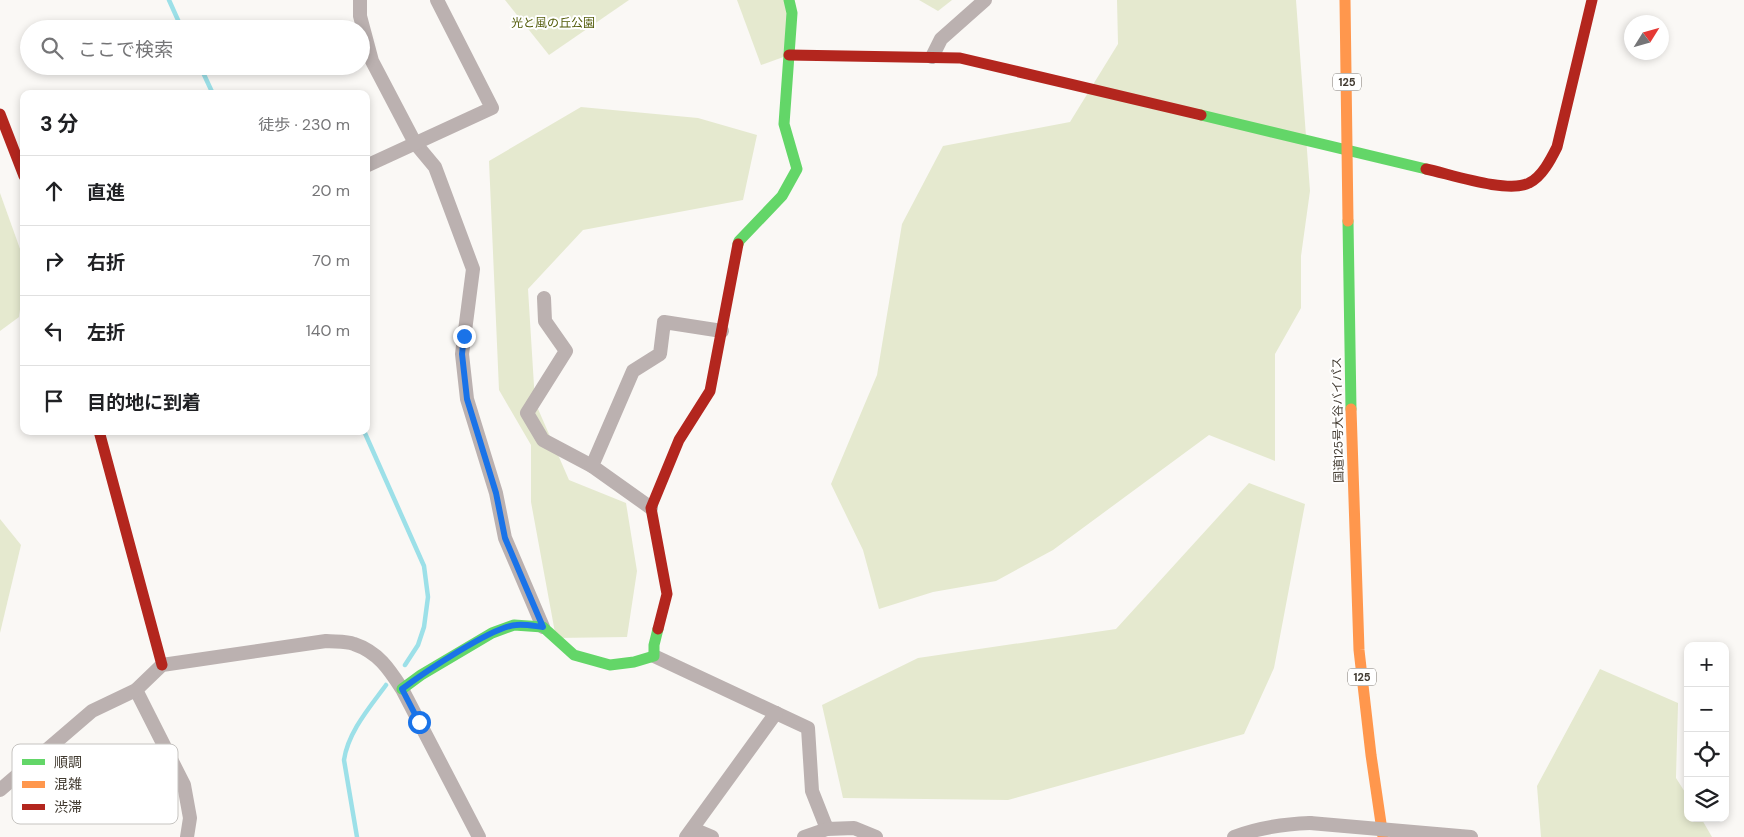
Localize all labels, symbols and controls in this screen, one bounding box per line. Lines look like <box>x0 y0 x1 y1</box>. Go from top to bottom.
park label: 光と風の丘公園 <box>511 15 595 31</box>
north arrow <box>1624 15 1669 60</box>
search box <box>20 20 370 75</box>
icon: search <box>38 34 66 62</box>
text: ここで検索 <box>78 37 173 62</box>
road number: 125 <box>1333 74 1361 90</box>
text: 3 分 <box>40 110 79 138</box>
text: 徒歩 · 230 m <box>258 114 350 135</box>
icon: ahead <box>40 177 68 205</box>
text: 直進 <box>87 180 125 205</box>
text: 20 m <box>311 180 350 201</box>
icon: right <box>40 247 68 275</box>
text: 右折 <box>87 250 125 275</box>
text: 70 m <box>312 250 350 271</box>
icon: left <box>40 317 68 345</box>
text: 左折 <box>87 320 125 345</box>
text: 140 m <box>306 320 350 341</box>
route end <box>453 325 476 348</box>
street label: 国道125号大谷バイパス <box>1329 357 1347 483</box>
icon: arrive <box>40 387 68 415</box>
text: 目的地に到着 <box>87 390 201 415</box>
map controls <box>1684 642 1729 822</box>
button: + <box>1684 642 1729 687</box>
road number: 125 <box>1348 669 1376 686</box>
button: − <box>1684 687 1729 732</box>
route start <box>408 711 431 734</box>
button: locate <box>1684 732 1729 777</box>
legend <box>12 744 178 824</box>
text: 順調 <box>54 753 82 771</box>
text: 混雑 <box>54 775 82 793</box>
button: layers <box>1684 777 1729 822</box>
text: 渋滞 <box>54 798 82 816</box>

